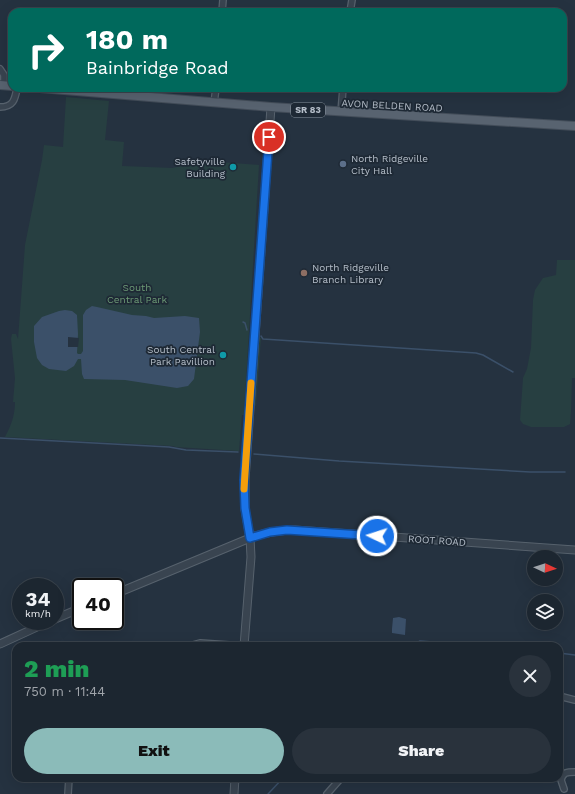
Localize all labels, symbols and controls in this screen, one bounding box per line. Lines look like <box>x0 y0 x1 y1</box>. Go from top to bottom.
text: 180 m <box>86 23 168 56</box>
icon: right <box>20 24 72 76</box>
text: Bainbridge Road <box>86 57 229 78</box>
street label: AVON BELDEN ROAD <box>341 97 443 114</box>
road number: SR 83 <box>291 103 325 117</box>
pin <box>252 120 286 154</box>
icon: arrive <box>258 126 280 148</box>
place label: North Ridgeville City Hall <box>351 153 428 176</box>
place label: Safetyville Building <box>175 156 226 179</box>
marker: North Ridgeville City Hall <box>338 159 348 169</box>
marker: Safetyville Building <box>228 162 238 172</box>
place label: North Ridgeville Branch Library <box>312 262 389 285</box>
marker: North Ridgeville Branch Library <box>299 268 309 278</box>
park label: South Central Park <box>107 282 167 305</box>
place label: South Central Park Pavillion <box>147 344 215 367</box>
marker: South Central Park Pavillion <box>218 350 228 360</box>
position arrow <box>356 515 398 557</box>
street label: ROOT ROAD <box>408 533 466 548</box>
north arrow <box>527 550 563 586</box>
map controls <box>527 550 563 630</box>
speed limit sign: 40 <box>72 578 124 630</box>
text: 34 <box>26 587 50 611</box>
button: layers <box>527 594 563 630</box>
text: km/h <box>25 608 51 619</box>
text: 2 min <box>24 655 89 683</box>
button: close <box>509 655 551 697</box>
text: 750 m · 11:44 <box>24 684 105 699</box>
button: Exit <box>24 728 284 774</box>
button: Share <box>292 728 551 774</box>

